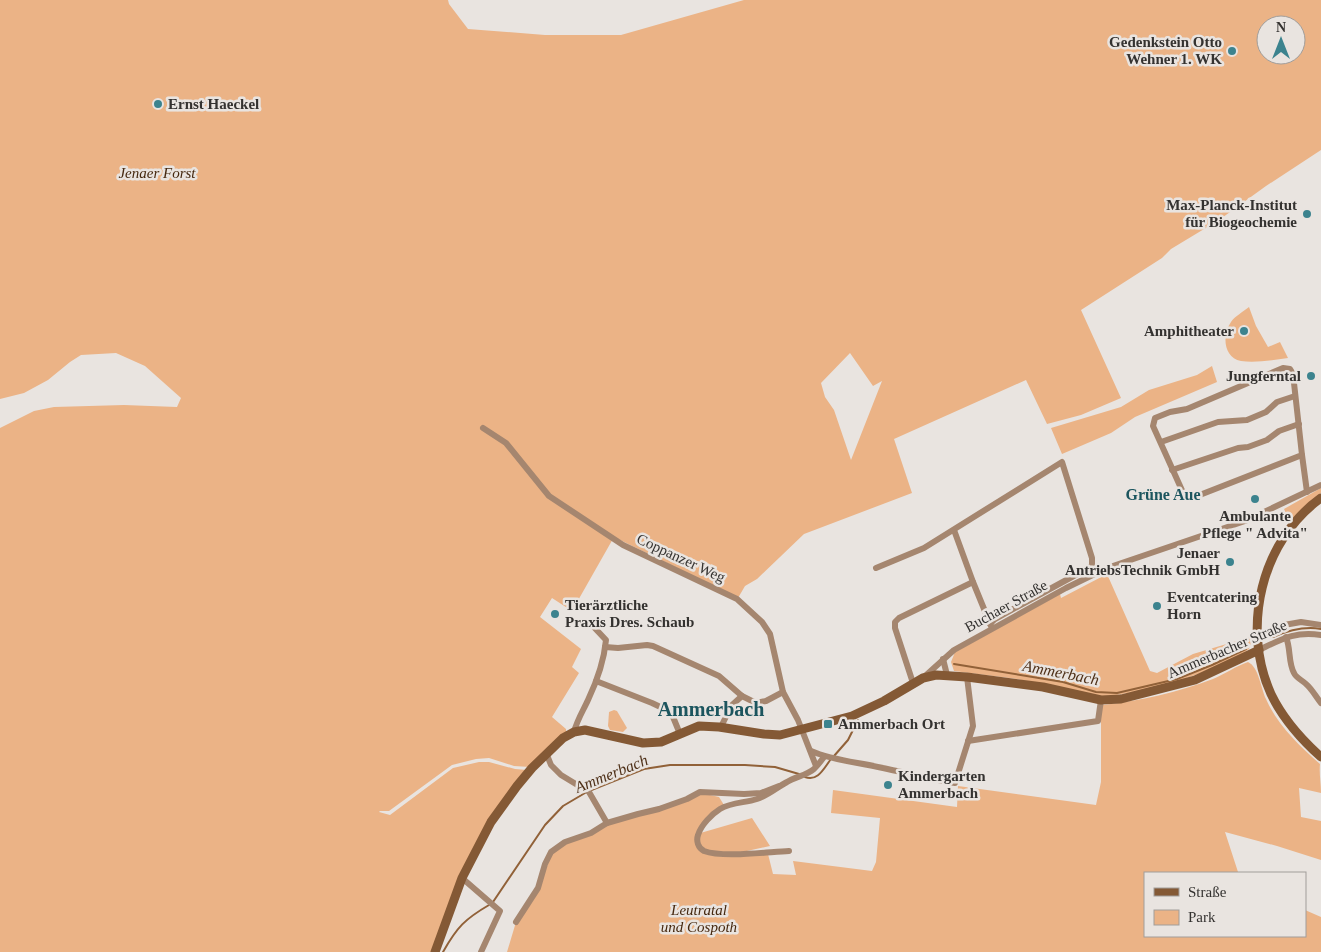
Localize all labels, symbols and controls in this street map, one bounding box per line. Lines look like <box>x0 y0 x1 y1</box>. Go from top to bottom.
north arrow <box>1256 15 1306 65</box>
text: N <box>1276 20 1286 35</box>
place label: Gedenkstein Otto Wehner 1. WK <box>1109 34 1222 67</box>
marker: Gedenkstein Otto Wehner 1. WK <box>1226 45 1238 57</box>
place label: Ernst Haeckel <box>168 96 259 112</box>
marker: Ernst Haeckel <box>152 98 164 110</box>
park label: Jenaer Forst <box>118 165 196 181</box>
place label: Max-Planck-Institut für Biogeochemie <box>1166 197 1297 230</box>
marker: Max-Planck-Institut für Biogeochemie <box>1301 208 1313 220</box>
place label: Amphitheater <box>1144 323 1234 339</box>
marker: Amphitheater <box>1238 325 1250 337</box>
place label: Jungferntal <box>1226 368 1301 384</box>
marker: Jungferntal <box>1305 370 1317 382</box>
district label: Grüne Aue <box>1125 486 1201 503</box>
marker: Ambulante Pflege " Advita" <box>1249 493 1261 505</box>
place label: Ambulante Pflege " Advita" <box>1202 508 1308 541</box>
street label: Coppanzer Weg <box>634 531 728 586</box>
place label: Jenaer AntriebsTechnik GmbH <box>1065 545 1220 578</box>
marker: Jenaer AntriebsTechnik GmbH <box>1224 556 1236 568</box>
street label: Buchaer Straße <box>962 577 1050 635</box>
place label: Eventcatering Horn <box>1167 589 1257 622</box>
place label: Tierärztliche Praxis Dres. Schaub <box>565 597 694 630</box>
marker: Eventcatering Horn <box>1151 600 1163 612</box>
marker: Tierärztliche Praxis Dres. Schaub <box>549 608 561 620</box>
street label: Ammerbacher Straße <box>1165 617 1289 681</box>
water label: Ammerbach <box>1020 657 1100 688</box>
district label: Ammerbach <box>658 698 764 720</box>
place label: Ammerbach Ort <box>838 716 945 732</box>
marker: Ammerbach Ort <box>822 718 834 730</box>
water label: Ammerbach <box>571 751 650 796</box>
place label: Kindergarten Ammerbach <box>898 768 986 801</box>
marker: Kindergarten Ammerbach <box>882 779 894 791</box>
legend <box>1144 872 1306 937</box>
text: Straße <box>1188 884 1227 900</box>
park label: Leutratal und Cospoth <box>661 902 737 935</box>
text: Park <box>1188 909 1216 925</box>

